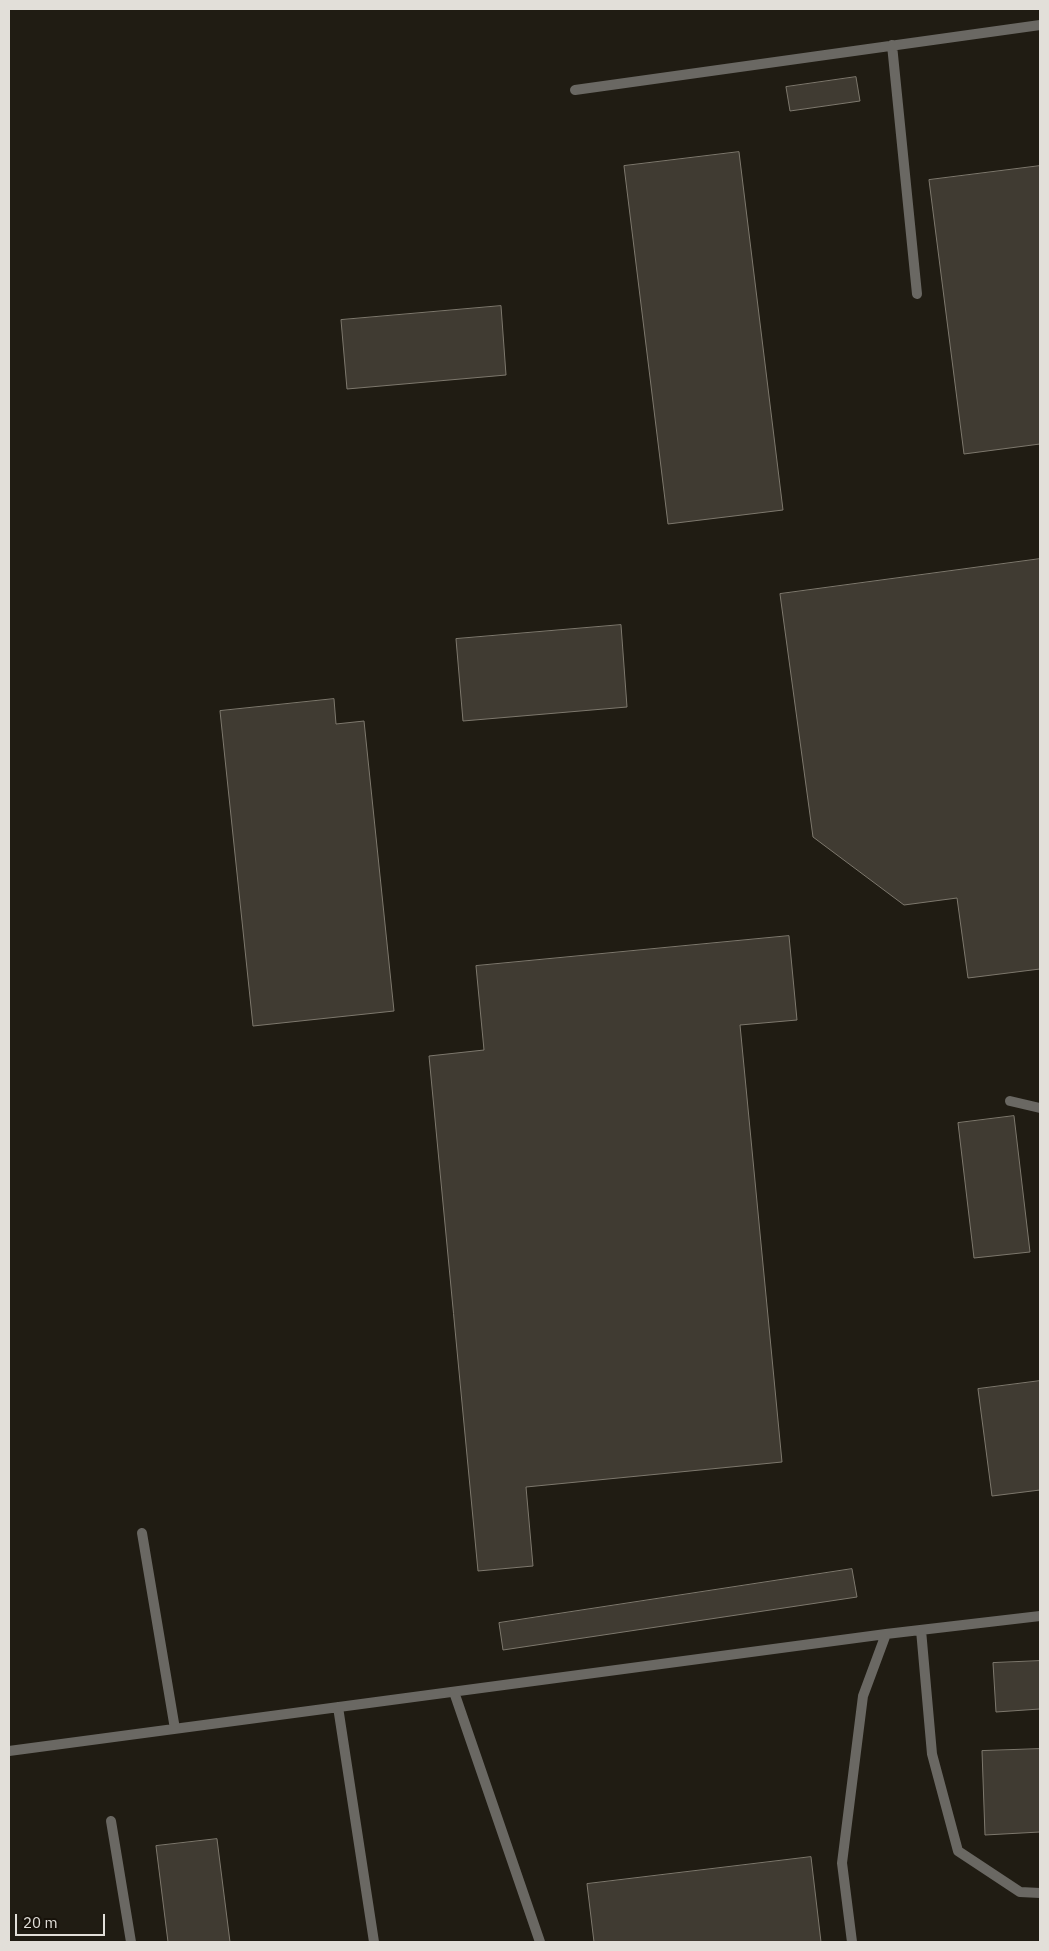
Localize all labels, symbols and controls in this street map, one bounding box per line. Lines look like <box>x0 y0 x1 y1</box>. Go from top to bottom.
scale bar <box>18 1904 108 1936</box>
text: 20 m <box>23 1913 58 1932</box>

